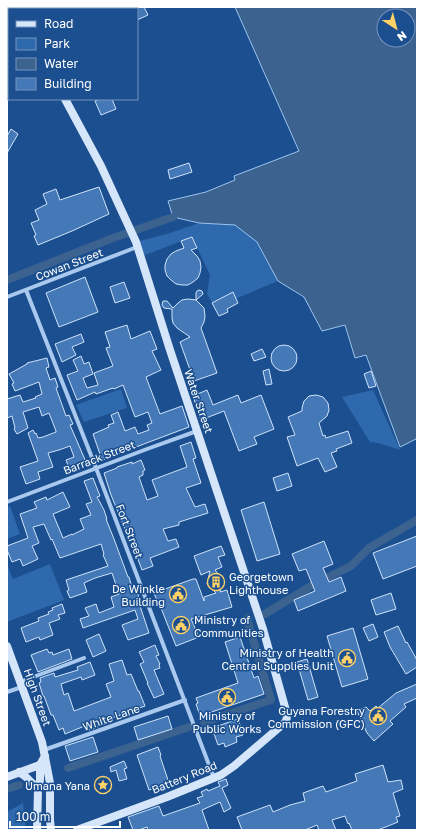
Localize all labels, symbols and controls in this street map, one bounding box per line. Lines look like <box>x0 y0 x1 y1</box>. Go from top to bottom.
legend <box>8 8 138 100</box>
north arrow <box>376 8 416 48</box>
text: Road <box>44 16 73 31</box>
text: N <box>395 29 409 44</box>
text: Park <box>44 36 70 51</box>
text: Water <box>44 56 78 71</box>
text: Building <box>44 76 92 91</box>
street label: Cowan Street <box>34 245 104 283</box>
street label: Water Street <box>182 367 216 435</box>
street label: Barrack Street <box>61 437 137 477</box>
street label: Fort Street <box>114 502 146 560</box>
place label: Georgetown Lighthouse <box>229 570 294 596</box>
building icon: Georgetown Lighthouse <box>206 572 226 592</box>
place label: De Winkle Building <box>112 582 165 608</box>
public building icon: De Winkle Building <box>168 584 188 604</box>
place label: Ministry of Communities <box>194 613 264 639</box>
public building icon: Ministry of Communities <box>171 615 191 635</box>
place label: Ministry of Health Central Supplies Unit <box>222 646 334 672</box>
public building icon: Ministry of Health Central Supplies Unit <box>337 648 357 668</box>
street label: High Street <box>22 667 54 727</box>
public building icon: Ministry of Public Works <box>217 687 237 707</box>
street label: White Lane <box>81 701 141 733</box>
place label: Guyana Forestry Commission (GFC) <box>268 704 365 730</box>
public building icon: Guyana Forestry Commission (GFC) <box>368 706 388 726</box>
place label: Ministry of Public Works <box>193 709 262 735</box>
street label: Battery Road <box>150 758 218 796</box>
place icon: Umana Yana <box>93 775 113 795</box>
place label: Umana Yana <box>25 779 90 792</box>
scale bar <box>10 803 120 829</box>
text: 100 m <box>16 809 50 824</box>

